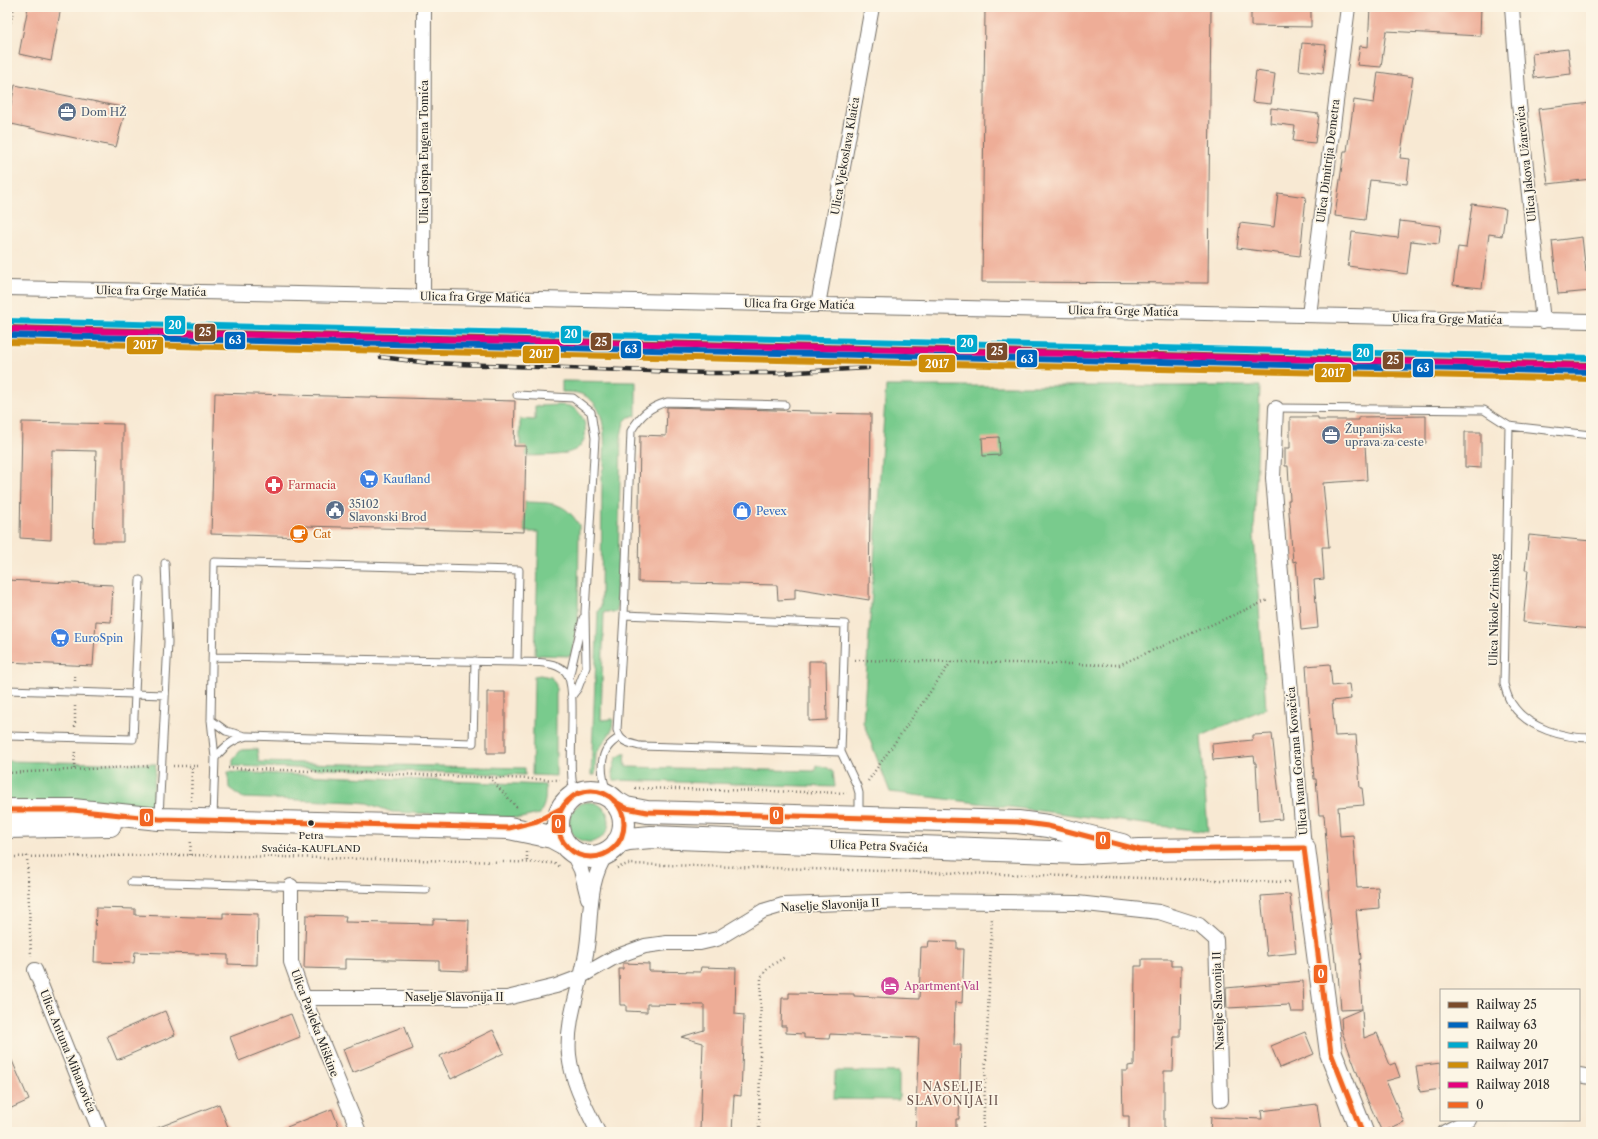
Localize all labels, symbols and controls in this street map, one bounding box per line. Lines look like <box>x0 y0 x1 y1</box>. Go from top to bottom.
street label: Ulica Josipa Eugena Tomića <box>417 80 431 224</box>
street label: Ulica Vjekoslava Klaića <box>828 96 862 216</box>
street label: Ulica Dimitrija Demetra <box>1313 98 1343 224</box>
office icon: Dom HŽ <box>56 101 78 123</box>
place label: Dom HŽ <box>81 105 127 119</box>
street label: Ulica Jakova Užarevića <box>1513 105 1539 223</box>
street label: Ulica fra Grge Matića <box>96 283 207 299</box>
street label: Ulica fra Grge Matića <box>420 289 531 305</box>
street label: Ulica fra Grge Matića <box>744 296 855 312</box>
street label: Ulica fra Grge Matića <box>1068 303 1179 319</box>
street label: Ulica fra Grge Matića <box>1392 311 1503 327</box>
line badge: 20 <box>164 315 186 335</box>
text: 20 <box>168 318 182 332</box>
line badge: 25 <box>194 323 216 342</box>
text: 25 <box>199 325 211 339</box>
line badge: 20 <box>560 325 582 344</box>
text: 20 <box>564 327 578 341</box>
line badge: 63 <box>224 331 246 350</box>
line badge: 25 <box>590 332 612 351</box>
text: 63 <box>229 333 241 347</box>
line badge: 20 <box>956 334 978 353</box>
text: 25 <box>595 335 607 349</box>
line badge: 2017 <box>126 336 164 355</box>
text: 20 <box>960 336 974 350</box>
text: 2017 <box>133 338 157 352</box>
line badge: 63 <box>620 340 642 359</box>
text: 63 <box>625 342 637 356</box>
line badge: 25 <box>986 342 1008 361</box>
line badge: 20 <box>1352 343 1374 362</box>
text: 25 <box>991 344 1003 358</box>
line badge: 2017 <box>522 345 560 364</box>
text: 20 <box>1356 346 1370 360</box>
text: 2017 <box>529 347 553 361</box>
line badge: 63 <box>1016 349 1038 368</box>
line badge: 25 <box>1382 351 1404 370</box>
text: 63 <box>1021 352 1033 366</box>
text: 25 <box>1387 353 1399 367</box>
line badge: 2017 <box>918 354 956 373</box>
text: 2017 <box>925 357 949 371</box>
line badge: 63 <box>1412 358 1434 378</box>
text: 63 <box>1417 361 1429 375</box>
line badge: 2017 <box>1314 363 1352 383</box>
text: 2017 <box>1321 366 1345 380</box>
place label: Županijska uprava za ceste <box>1345 422 1424 449</box>
office icon: Županijska uprava za ceste <box>1320 424 1342 446</box>
supermarket icon: Kaufland <box>358 468 380 490</box>
place label: Kaufland <box>383 472 431 486</box>
pharmacy icon: Farmacia <box>263 474 285 496</box>
place label: Farmacia <box>288 478 336 492</box>
place label: 35102 Slavonski Brod <box>349 497 427 524</box>
public building icon: 35102 Slavonski Brod <box>324 499 346 521</box>
shop icon: Pevex <box>731 500 753 522</box>
place label: Pevex <box>756 504 787 518</box>
cafe icon: Cat <box>288 523 310 545</box>
place label: Cat <box>313 527 331 541</box>
street label: Ulica Nikole Zrinskog <box>1486 553 1502 666</box>
supermarket icon: EuroSpin <box>49 627 71 649</box>
place label: EuroSpin <box>74 631 123 645</box>
street label: Ulica Ivana Gorana Kovačića <box>1284 686 1310 836</box>
line badge: 0 <box>769 806 784 825</box>
line badge: 0 <box>139 808 154 827</box>
text: 0 <box>772 808 780 822</box>
text: 0 <box>143 811 151 825</box>
line badge: 0 <box>551 814 566 834</box>
text: 0 <box>554 817 562 831</box>
marker: Petra Svačića-KAUFLAND <box>306 818 316 828</box>
place label: Petra Svačića-KAUFLAND <box>261 829 361 855</box>
line badge: 0 <box>1095 831 1111 850</box>
text: 0 <box>1099 833 1107 847</box>
street label: Ulica Petra Svačića <box>830 837 929 855</box>
street label: Naselje Slavonija II <box>780 895 880 915</box>
street label: Naselje Slavonija II <box>1209 951 1227 1051</box>
line badge: 0 <box>1313 964 1328 984</box>
street label: Ulica Pavleka Miškine <box>288 967 342 1079</box>
text: 0 <box>1317 967 1325 981</box>
hotel icon: Apartment Val <box>879 975 901 997</box>
place label: Apartment Val <box>903 979 980 993</box>
street label: Ulica Antuna Mihanovića <box>37 987 99 1115</box>
legend <box>1440 989 1580 1121</box>
street label: Naselje Slavonija II <box>404 990 504 1004</box>
text: Railway 25 <box>1476 997 1537 1012</box>
text: Railway 63 <box>1476 1017 1537 1032</box>
text: Railway 20 <box>1476 1037 1538 1052</box>
text: Railway 2017 <box>1476 1057 1549 1072</box>
text: Railway 2018 <box>1476 1077 1550 1092</box>
district label: NASELJE SLAVONIJA II <box>907 1079 999 1108</box>
text: 0 <box>1476 1097 1484 1112</box>

